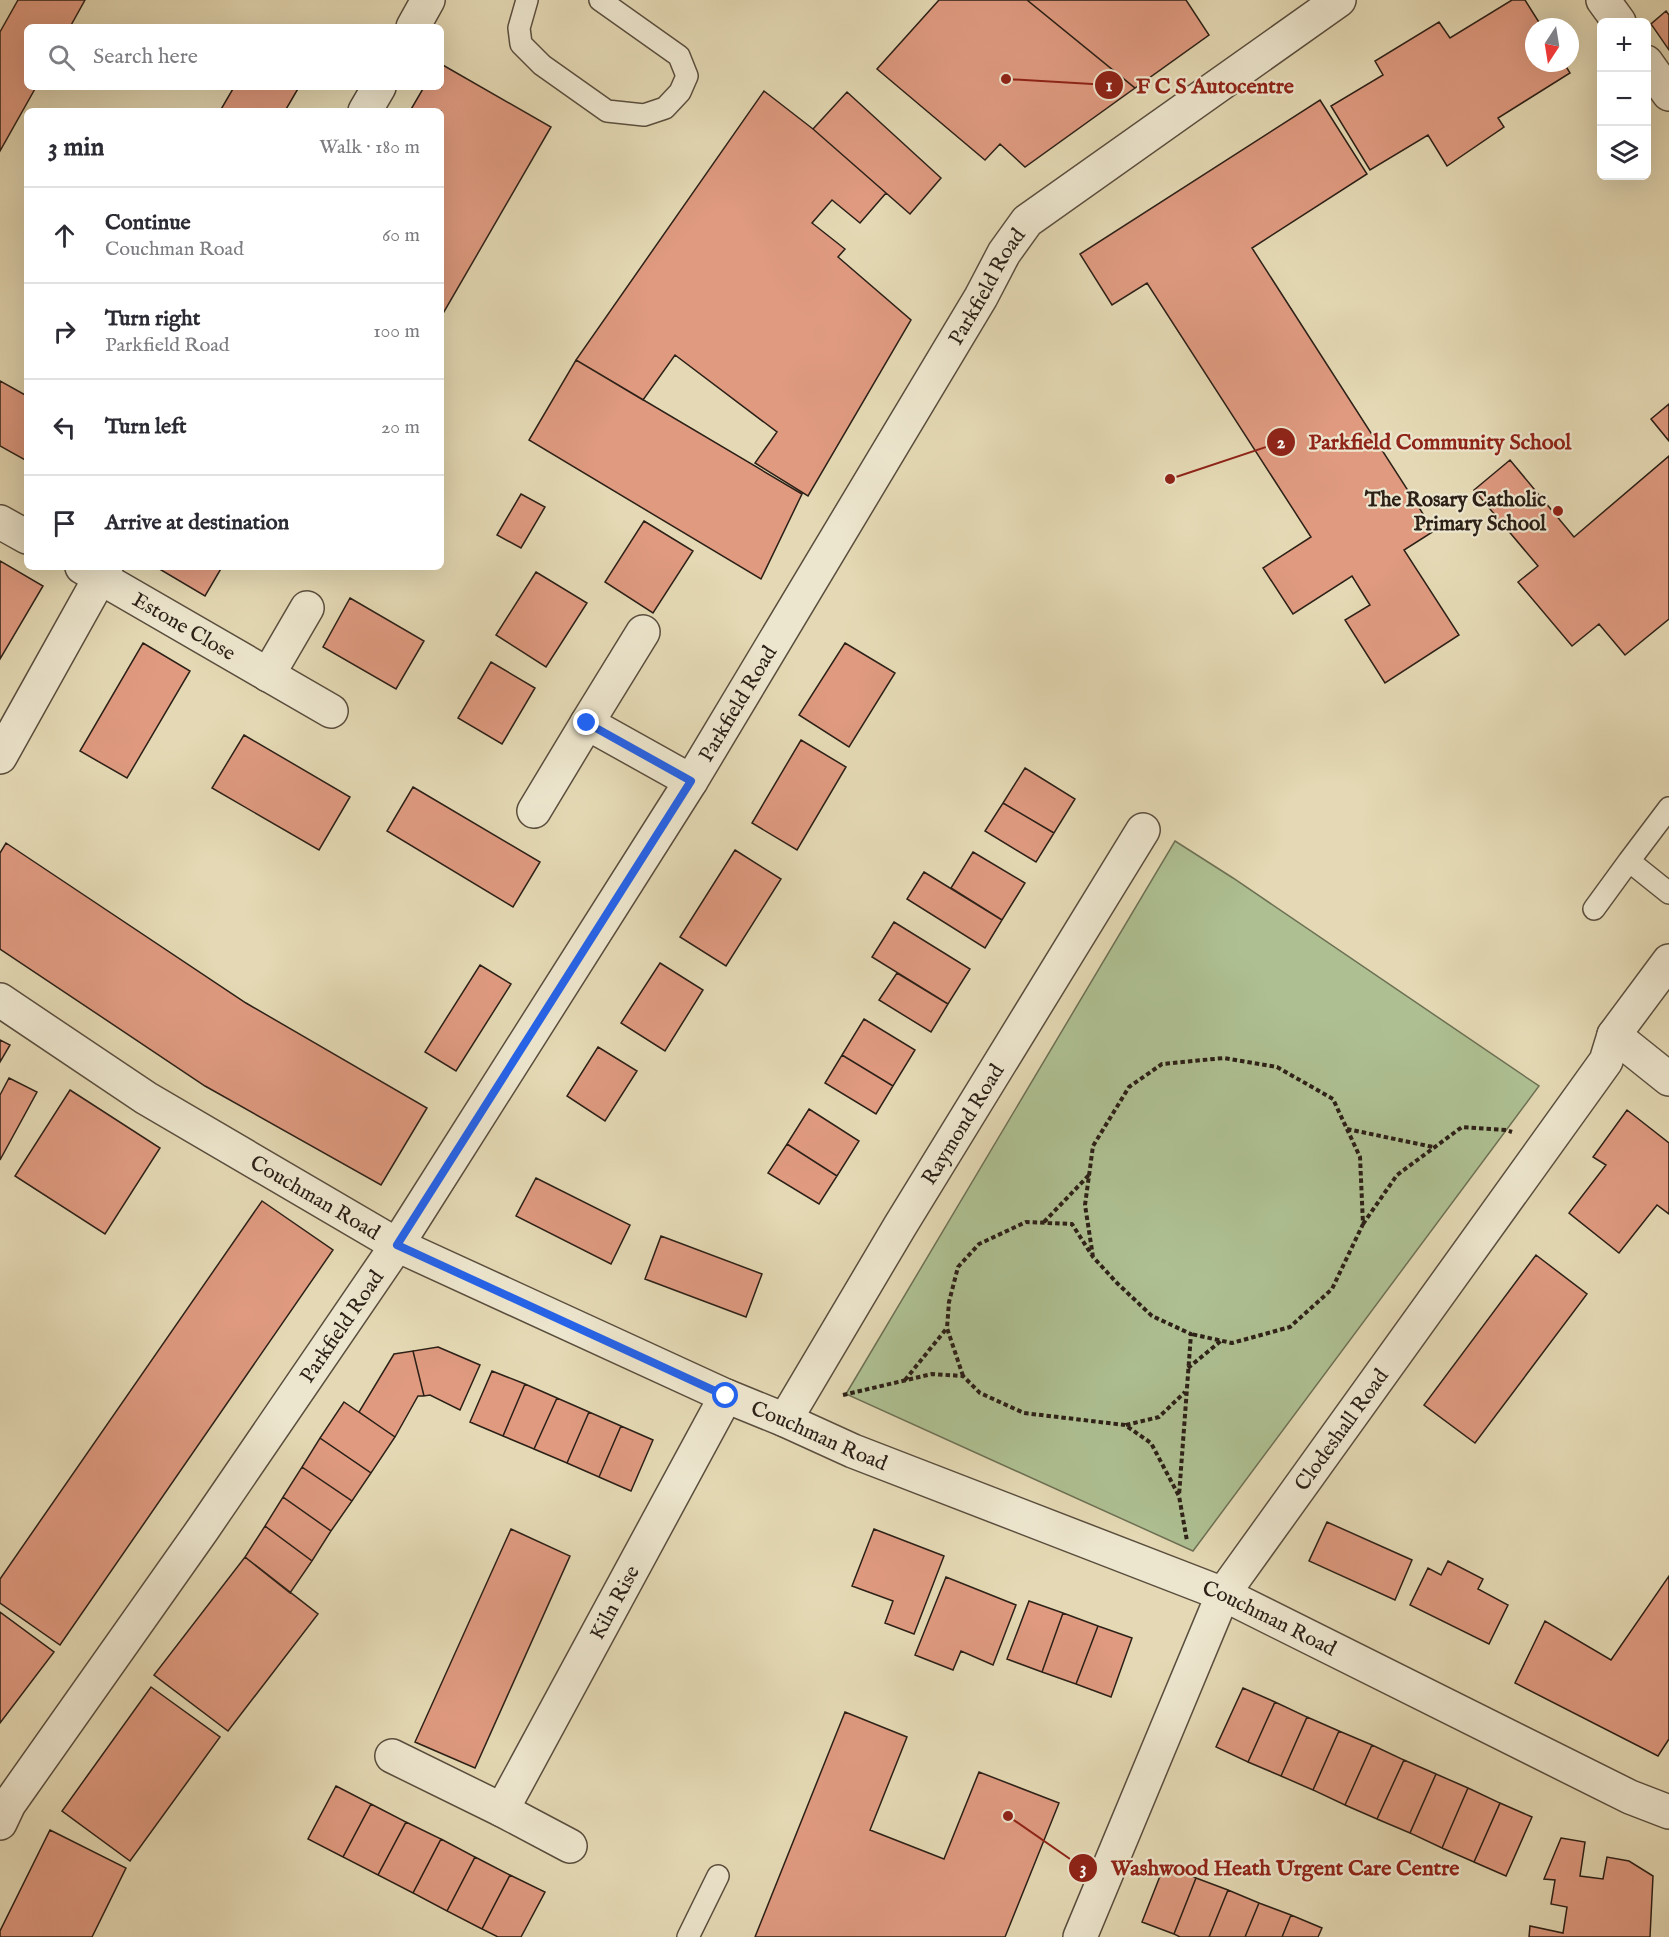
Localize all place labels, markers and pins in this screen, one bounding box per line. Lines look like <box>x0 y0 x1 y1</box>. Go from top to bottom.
callout: F C S Autocentre <box>1094 65 1306 105</box>
callout: Parkfield Community School <box>1266 422 1583 462</box>
place label: The Rosary Catholic Primary School <box>1364 487 1547 538</box>
marker: The Rosary Catholic Primary School <box>1551 504 1565 518</box>
callout: Washwood Heath Urgent Care Centre <box>1068 1848 1471 1888</box>

